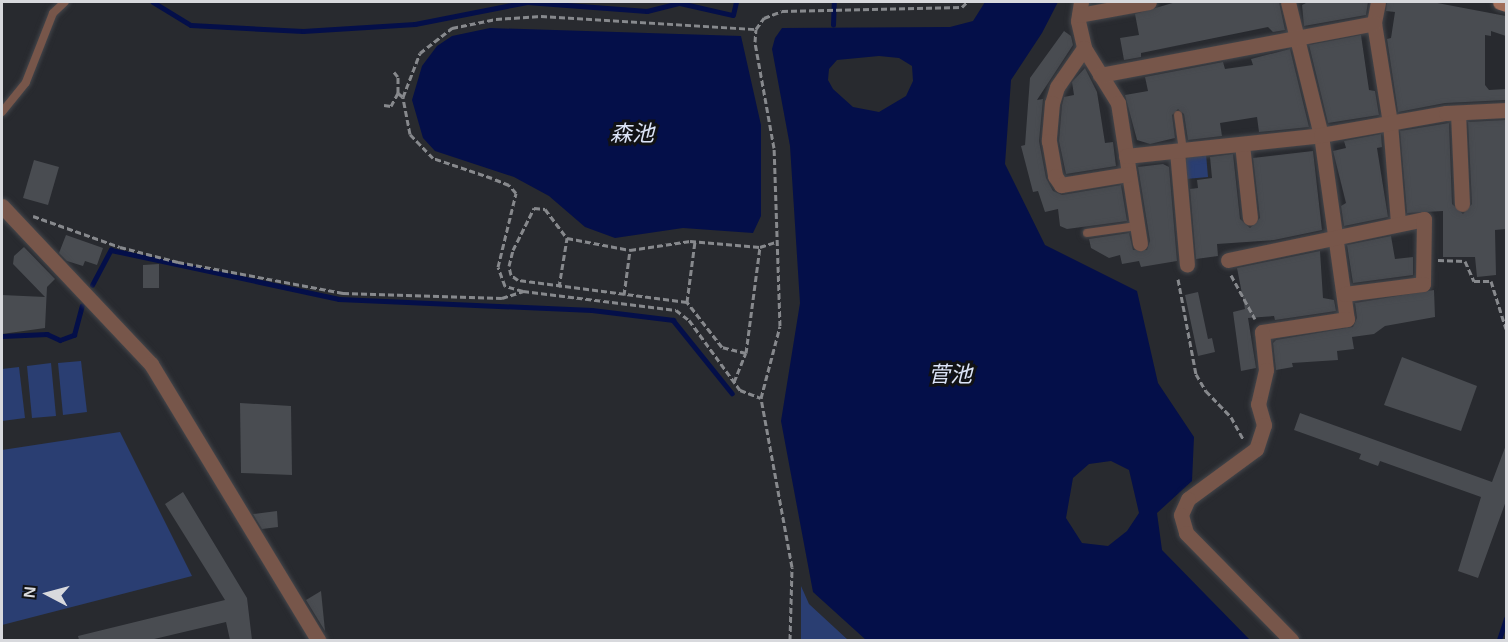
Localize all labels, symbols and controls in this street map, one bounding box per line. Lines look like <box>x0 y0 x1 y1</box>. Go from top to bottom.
water label: 森池 <box>610 121 654 147</box>
water label: 菅池 <box>928 362 972 388</box>
north arrow <box>18 564 78 624</box>
text: N <box>21 585 39 599</box>

